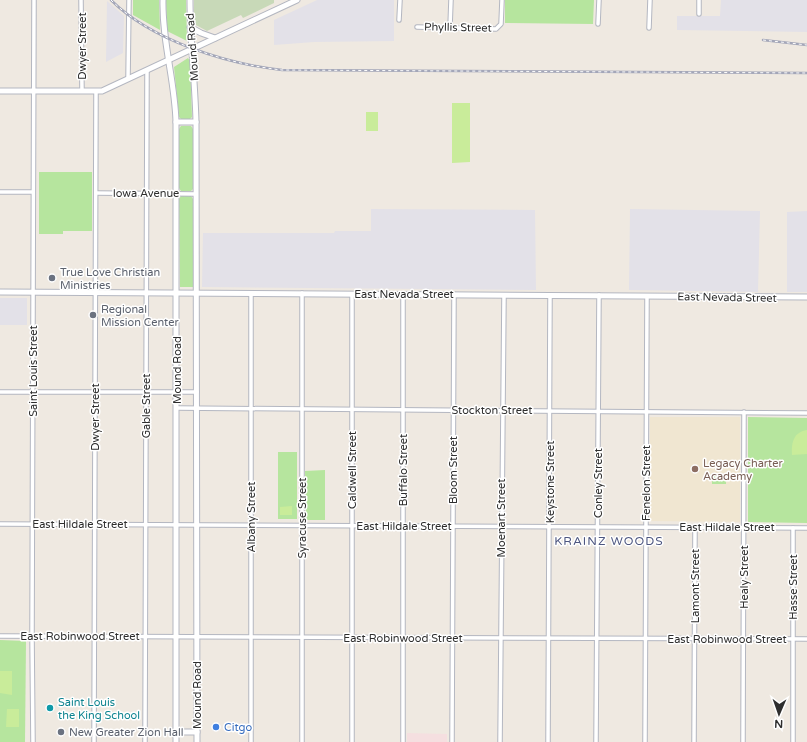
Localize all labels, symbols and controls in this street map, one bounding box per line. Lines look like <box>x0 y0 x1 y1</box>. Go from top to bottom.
street label: Dwyer Street <box>76 12 89 80</box>
street label: Mound Road <box>184 13 201 81</box>
street label: Phyllis Street <box>424 20 492 35</box>
street label: Iowa Avenue <box>113 187 179 200</box>
place label: True Love Christian Ministries <box>60 266 160 292</box>
marker: True Love Christian Ministries <box>47 273 57 283</box>
street label: East Nevada Street <box>354 288 454 301</box>
street label: East Nevada Street <box>677 290 777 305</box>
place label: Regional Mission Center <box>101 303 179 329</box>
marker: Regional Mission Center <box>88 310 98 320</box>
street label: Saint Louis Street <box>27 325 40 417</box>
street label: Mound Road <box>171 336 184 404</box>
street label: Gable Street <box>140 374 153 438</box>
street label: Dwyer Street <box>89 383 102 451</box>
street label: Stockton Street <box>451 404 533 417</box>
street label: Caldwell Street <box>346 431 359 509</box>
street label: Buffalo Street <box>397 434 410 506</box>
street label: Bloom Street <box>447 436 460 504</box>
street label: Keystone Street <box>544 441 557 523</box>
street label: Fenelon Street <box>640 445 653 521</box>
street label: Conley Street <box>592 448 605 518</box>
place label: Legacy Charter Academy <box>703 457 783 483</box>
marker: Legacy Charter Academy <box>690 464 700 474</box>
street label: Syracuse Street <box>296 477 309 559</box>
street label: Moenart Street <box>495 479 508 557</box>
street label: Albany Street <box>245 482 258 552</box>
street label: East Hildale Street <box>32 518 128 531</box>
street label: East Hildale Street <box>356 520 452 533</box>
street label: East Hildale Street <box>679 521 775 534</box>
district label: KRAINZ WOODS <box>554 534 664 548</box>
street label: Healy Street <box>738 545 751 609</box>
street label: Lamont Street <box>689 549 702 623</box>
street label: Hasse Street <box>787 554 800 620</box>
street label: East Robinwood Street <box>20 630 140 643</box>
street label: East Robinwood Street <box>343 632 463 645</box>
street label: East Robinwood Street <box>667 633 787 646</box>
street label: Mound Road <box>191 661 204 729</box>
north arrow <box>759 694 799 734</box>
place label: Saint Louis the King School <box>58 696 140 722</box>
marker: Saint Louis the King School <box>45 703 55 713</box>
text: N <box>774 717 783 730</box>
place label: Citgo <box>224 721 252 734</box>
marker: Citgo <box>211 722 221 732</box>
place label: New Greater Zion Hall <box>69 726 183 739</box>
marker: New Greater Zion Hall <box>56 727 66 737</box>

